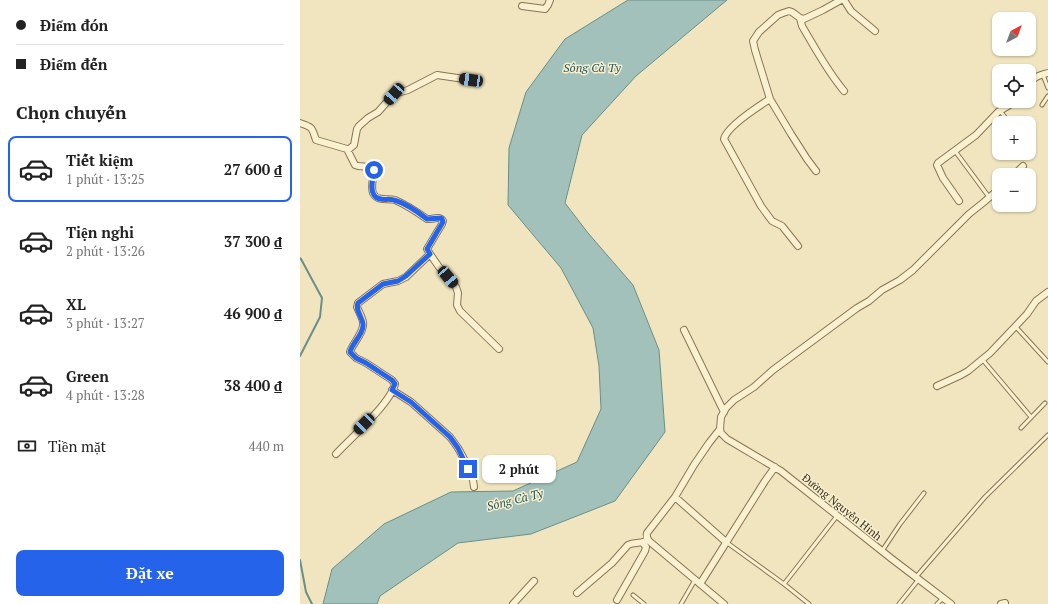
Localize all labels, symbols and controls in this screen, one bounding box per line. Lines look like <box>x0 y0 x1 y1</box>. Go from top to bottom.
north arrow <box>992 12 1036 56</box>
map controls <box>992 12 1036 212</box>
text: Điểm đón <box>40 15 108 35</box>
text: Điểm đến <box>40 54 107 74</box>
water label: Sông Cà Ty <box>563 60 621 75</box>
button: locate <box>992 64 1036 108</box>
car <box>458 72 484 88</box>
car <box>382 81 406 107</box>
text: Chọn chuyến <box>16 100 127 124</box>
button: + <box>992 116 1036 160</box>
text: Tiết kiệm <box>66 150 133 170</box>
icon: car <box>18 151 54 187</box>
text: 27 600 ₫ <box>224 159 282 179</box>
route start <box>365 161 383 179</box>
button: − <box>992 168 1036 212</box>
text: 1 phút · 13:25 <box>66 170 145 188</box>
text: Tiện nghi <box>66 222 134 242</box>
icon: car <box>18 223 54 259</box>
text: 37 300 ₫ <box>224 231 282 251</box>
text: 2 phút · 13:26 <box>66 242 145 260</box>
car <box>436 264 460 290</box>
text: XL <box>66 294 86 314</box>
icon: car <box>18 295 54 331</box>
text: 46 900 ₫ <box>224 303 282 323</box>
text: 3 phút · 13:27 <box>66 314 145 332</box>
text: Green <box>66 366 109 386</box>
icon: car <box>18 367 54 403</box>
text: 38 400 ₫ <box>224 375 282 395</box>
text: 4 phút · 13:28 <box>66 386 145 404</box>
car <box>351 411 377 437</box>
icon: cash <box>16 435 38 457</box>
text: Tiền mặt <box>48 436 106 456</box>
text: 440 m <box>249 437 284 455</box>
callout: 2 phút <box>482 455 556 483</box>
route end <box>459 460 477 478</box>
text: 2 phút <box>499 460 539 478</box>
street label: Đường Nguyễn Hinh <box>799 471 885 544</box>
water label: Sông Cà Ty <box>485 485 545 514</box>
button: Đặt xe <box>16 550 284 596</box>

